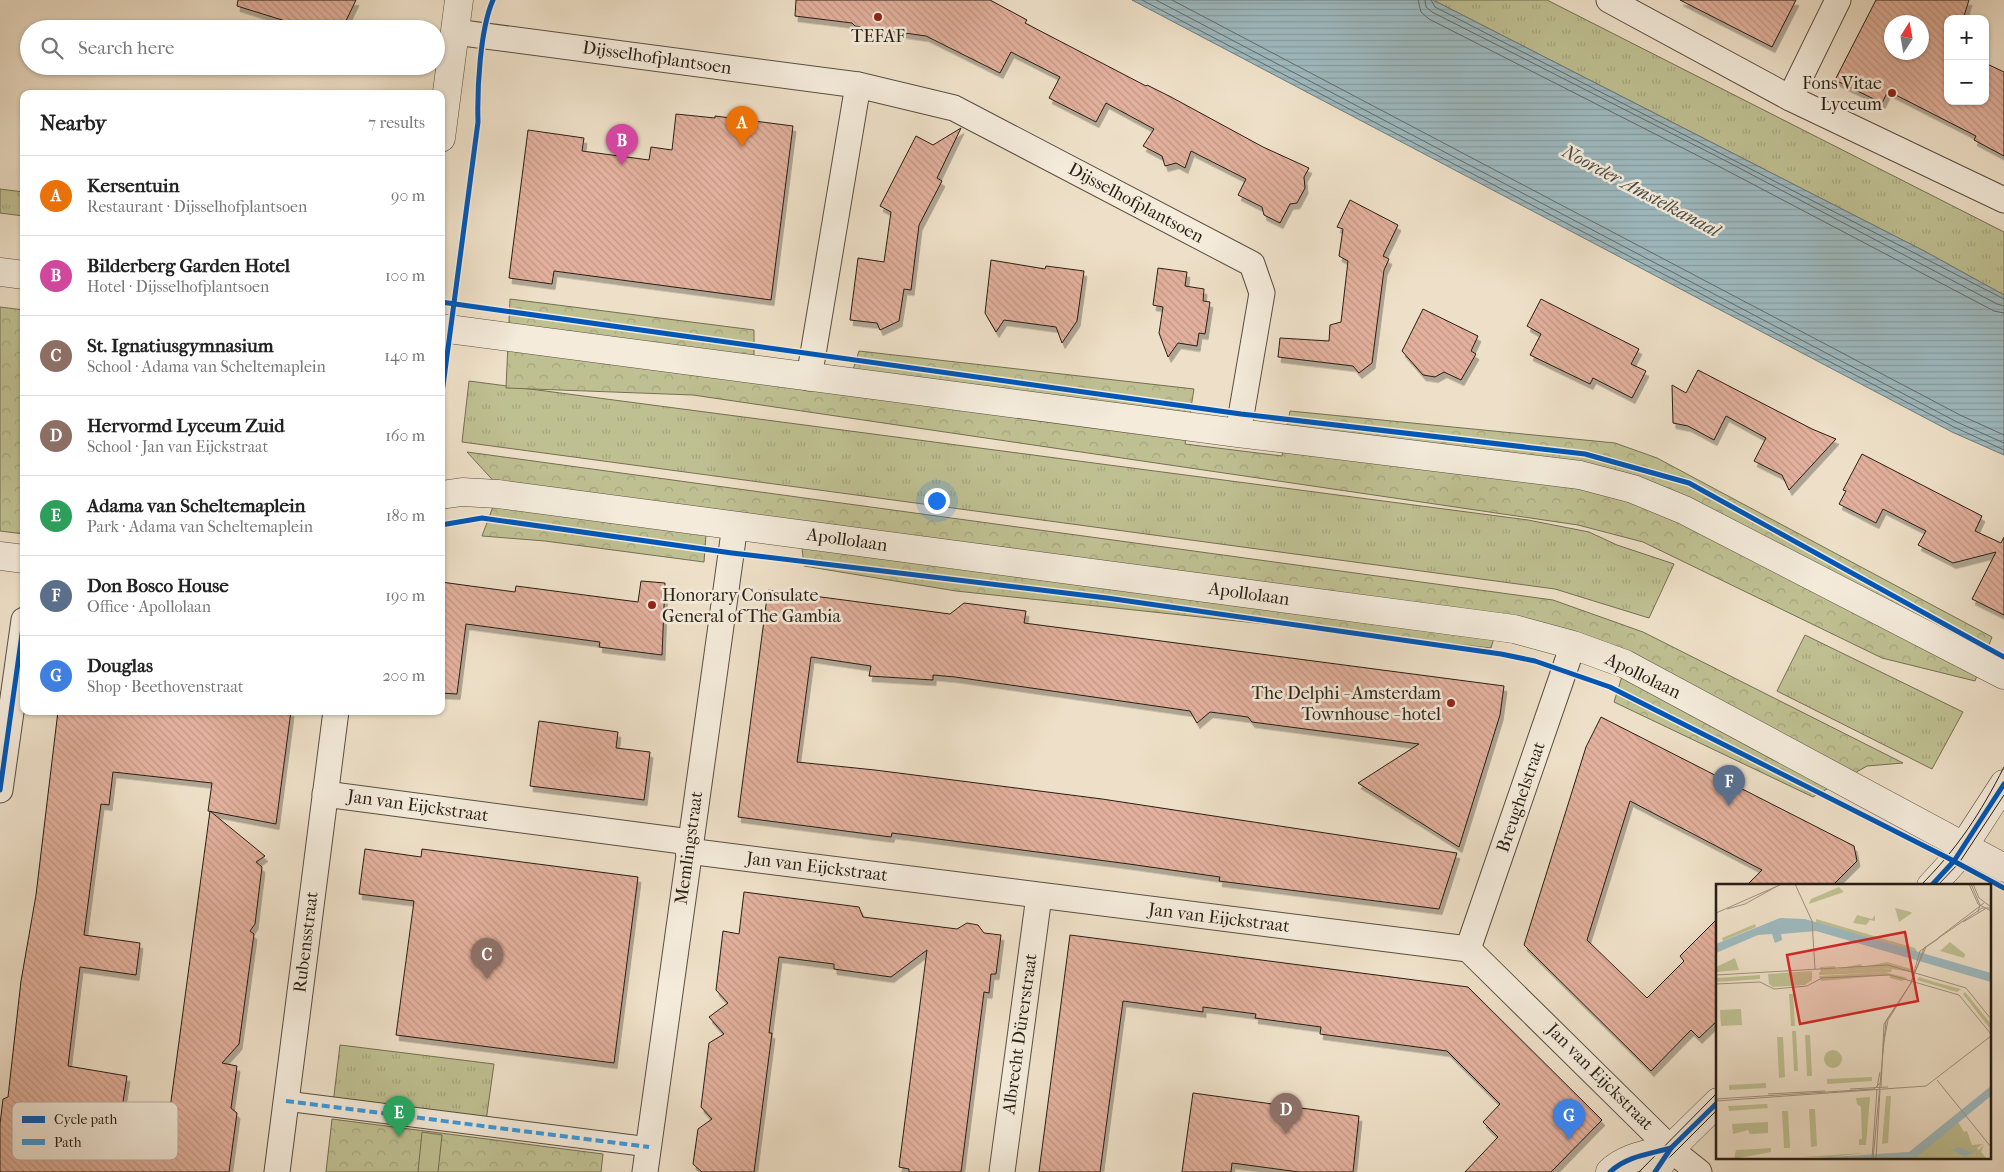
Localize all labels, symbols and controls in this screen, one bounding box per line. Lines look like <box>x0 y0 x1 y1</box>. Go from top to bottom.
marker: TEFAF <box>872 11 884 23</box>
north arrow <box>1884 15 1929 60</box>
map controls <box>1944 15 1989 105</box>
button: + <box>1944 15 1989 60</box>
search box <box>20 20 445 75</box>
place label: TEFAF <box>851 26 905 47</box>
icon: search <box>38 34 66 62</box>
text: Search here <box>78 37 174 59</box>
street label: Dijsselhofplantsoen <box>581 37 733 79</box>
button: − <box>1944 60 1989 105</box>
place label: Fons Vitae Lyceum <box>1802 73 1882 115</box>
marker: Fons Vitae Lyceum <box>1886 87 1898 99</box>
pin: A <box>726 106 758 147</box>
text: Nearby <box>40 111 106 135</box>
text: 7 results <box>368 113 425 132</box>
pin: B <box>606 124 638 165</box>
water label: Noorder Amstelkanaal <box>1558 140 1725 243</box>
street label: Dijsselhofplantsoen <box>1065 158 1208 248</box>
text: Kersentuin <box>87 175 179 197</box>
text: A <box>51 186 61 205</box>
text: 90 m <box>391 186 425 205</box>
text: Restaurant · Dijsselhofplantsoen <box>87 197 307 216</box>
text: Bilderberg Garden Hotel <box>87 255 290 277</box>
text: B <box>51 266 61 285</box>
text: 100 m <box>385 266 425 285</box>
text: Hotel · Dijsselhofplantsoen <box>87 277 269 296</box>
text: St. Ignatiusgymnasium <box>87 335 274 357</box>
text: C <box>51 346 61 365</box>
text: 140 m <box>384 346 425 365</box>
text: School · Adama van Scheltemaplein <box>87 357 326 376</box>
text: Hervormd Lyceum Zuid <box>87 415 285 437</box>
text: D <box>50 426 62 445</box>
text: 160 m <box>385 426 425 445</box>
text: School · Jan van Eijckstraat <box>87 437 268 456</box>
your location <box>924 488 950 514</box>
text: Adama van Scheltemaplein <box>87 495 306 517</box>
text: E <box>51 506 61 525</box>
text: 180 m <box>386 506 425 525</box>
text: Park · Adama van Scheltemaplein <box>87 517 313 536</box>
street label: Apollolaan <box>804 524 889 556</box>
text: Don Bosco House <box>87 575 229 597</box>
street label: Apollolaan <box>1206 578 1291 610</box>
place label: Honorary Consulate General of The Gambia <box>662 585 841 627</box>
text: F <box>52 586 60 605</box>
text: 190 m <box>385 586 425 605</box>
text: Office · Apollolaan <box>87 597 211 616</box>
marker: Honorary Consulate General of The Gambia <box>646 599 658 611</box>
street label: Apollolaan <box>1601 648 1685 703</box>
text: Douglas <box>87 655 153 677</box>
text: G <box>50 666 62 685</box>
text: 200 m <box>382 666 425 685</box>
text: Shop · Beethovenstraat <box>87 677 244 696</box>
place label: The Delphi - Amsterdam Townhouse - hotel <box>1252 683 1441 725</box>
marker: The Delphi - Amsterdam Townhouse - hotel <box>1445 697 1457 709</box>
street label: Breughelstraat <box>1492 738 1550 855</box>
pin: F <box>1713 765 1745 806</box>
street label: Jan van Eijckstraat <box>344 785 490 826</box>
street label: Memlingstraat <box>671 789 707 906</box>
street label: Jan van Eijckstraat <box>743 848 889 886</box>
inset map <box>1716 884 1992 1160</box>
street label: Rubensstraat <box>289 889 323 994</box>
street label: Jan van Eijckstraat <box>1145 899 1291 937</box>
pin: C <box>471 938 503 979</box>
street label: Albrecht Dürerstraat <box>998 952 1042 1117</box>
street label: Jan van Eijckstraat <box>1541 1018 1658 1135</box>
pin: D <box>1270 1093 1302 1134</box>
pin: E <box>383 1096 415 1137</box>
pin: G <box>1553 1099 1585 1140</box>
legend <box>12 1102 178 1160</box>
text: Cycle path <box>54 1111 118 1128</box>
text: Path <box>54 1134 82 1151</box>

